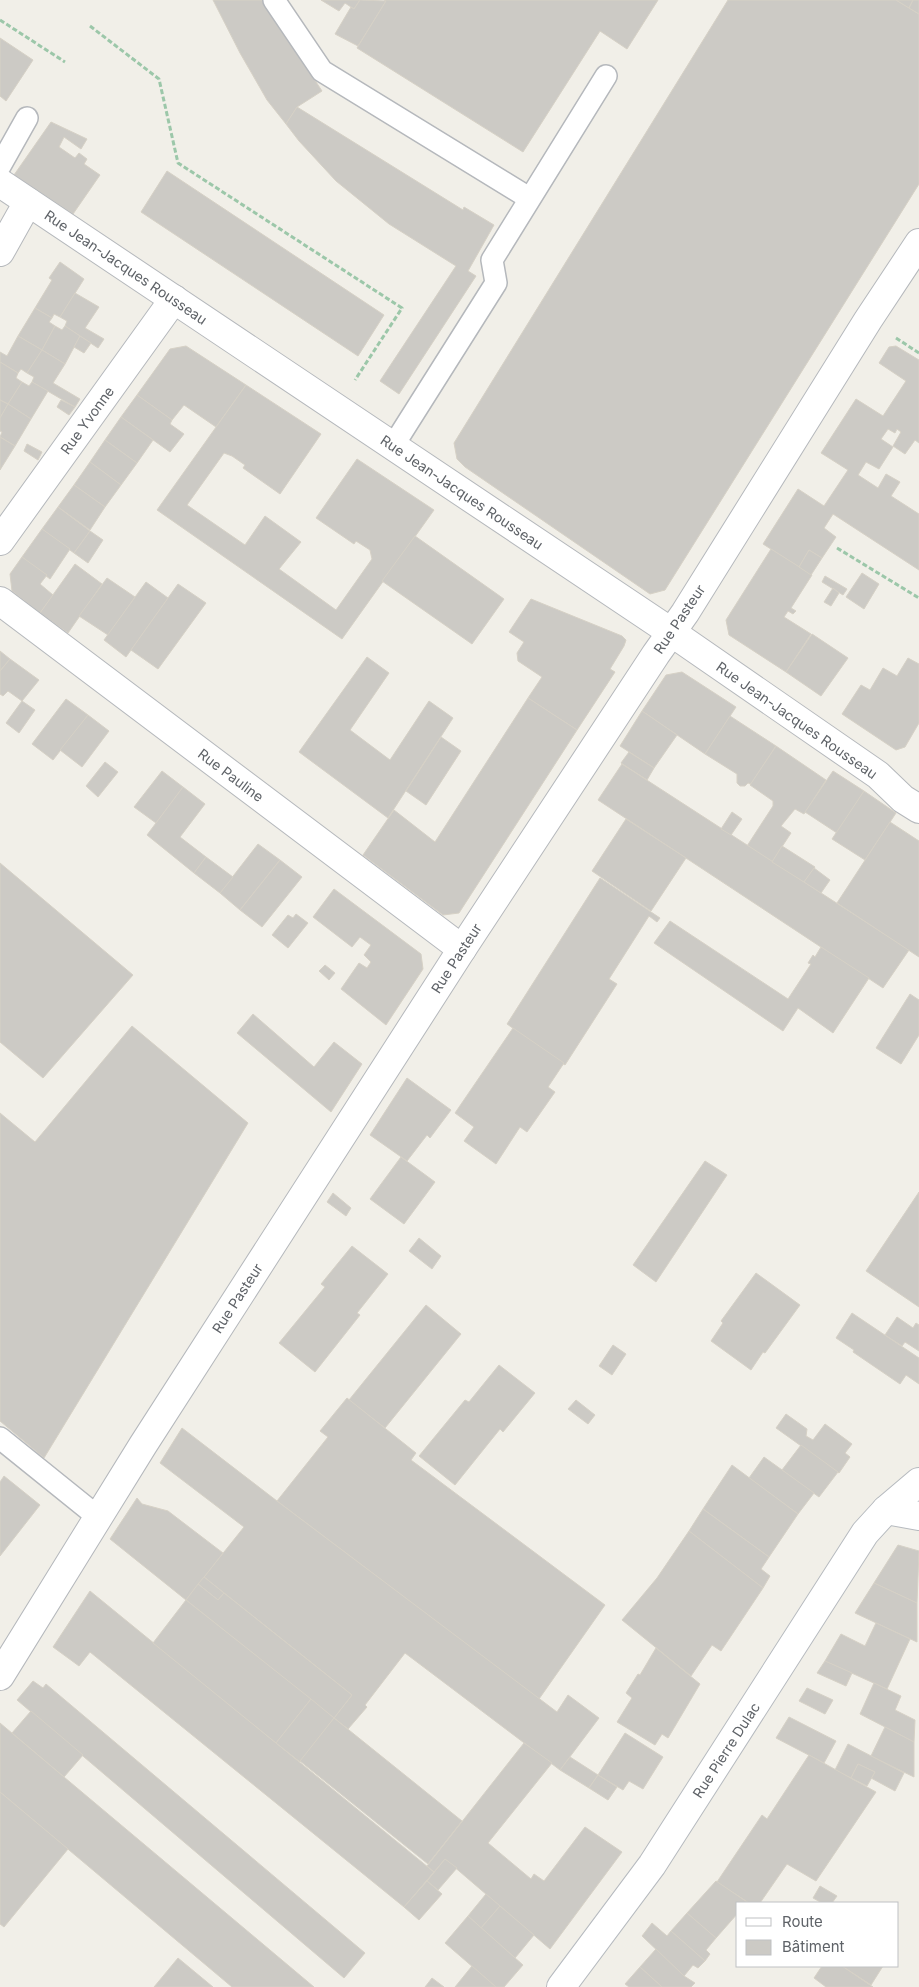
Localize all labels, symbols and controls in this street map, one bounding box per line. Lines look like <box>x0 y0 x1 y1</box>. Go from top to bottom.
street label: Rue Jean-Jacques Rousseau <box>41 206 211 328</box>
street label: Rue Yvonne <box>57 383 117 457</box>
street label: Rue Jean-Jacques Rousseau <box>377 431 547 553</box>
street label: Rue Pasteur <box>650 581 708 657</box>
street label: Rue Jean-Jacques Rousseau <box>713 658 881 782</box>
street label: Rue Pauline <box>195 745 267 805</box>
street label: Rue Pasteur <box>427 920 485 996</box>
street label: Rue Pasteur <box>208 1260 266 1336</box>
street label: Rue Pierre Dulac <box>689 1699 763 1801</box>
legend <box>736 1902 899 1967</box>
text: Route <box>782 1912 823 1931</box>
text: Bâtiment <box>782 1937 845 1956</box>

